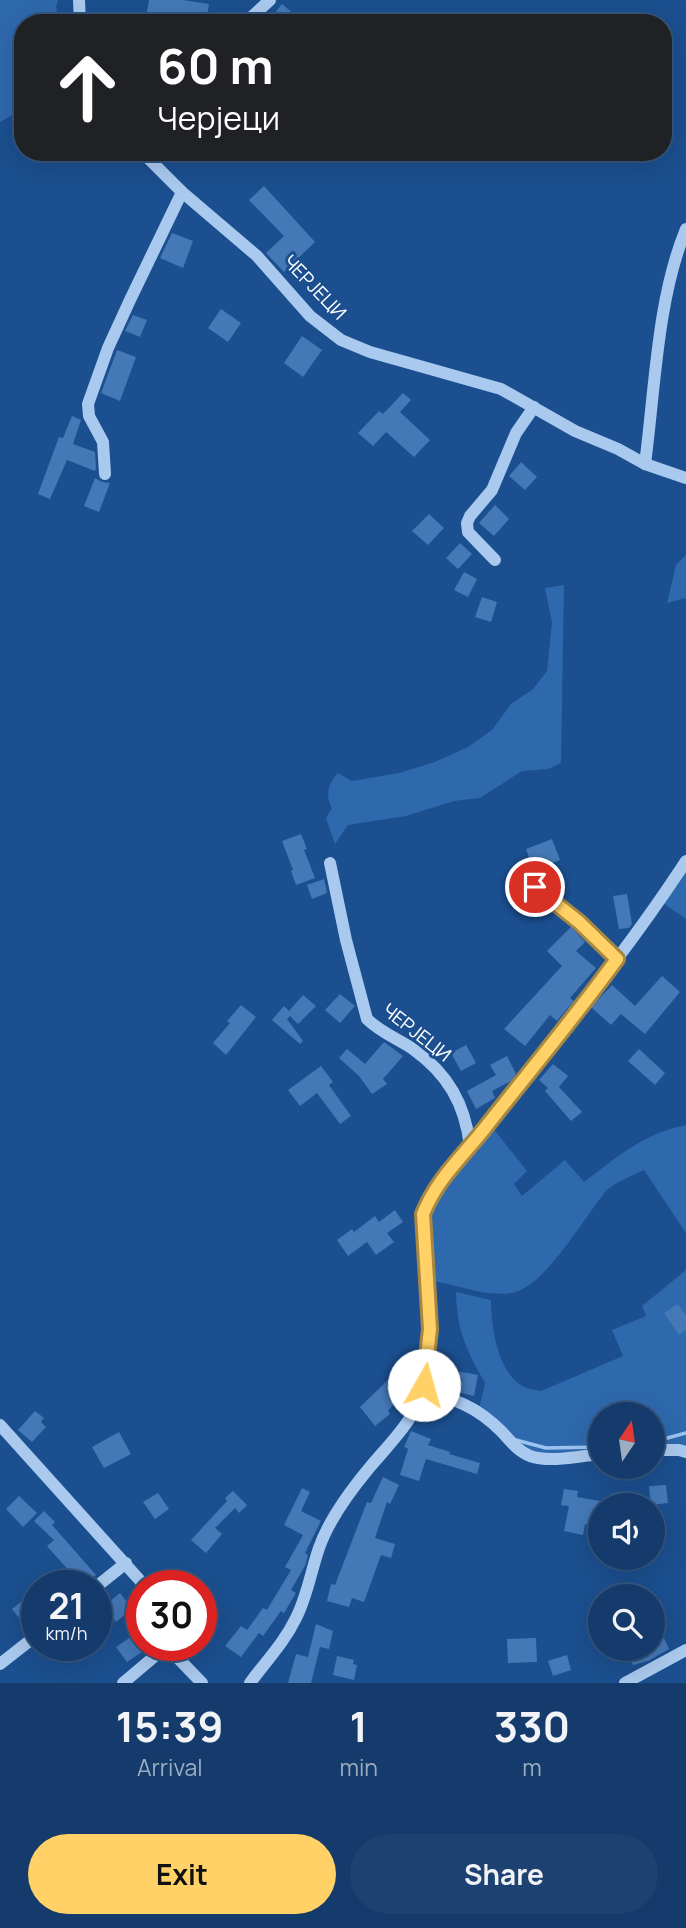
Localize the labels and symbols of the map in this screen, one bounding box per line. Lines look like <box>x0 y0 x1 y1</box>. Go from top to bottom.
street label: ЧЕРЈЕЦИ <box>278 249 352 325</box>
pin <box>505 857 565 917</box>
street label: ЧЕРЈЕЦИ <box>377 997 457 1067</box>
position arrow <box>387 1348 461 1422</box>
north arrow <box>588 1402 665 1479</box>
speed limit sign: 30 <box>126 1570 217 1661</box>

